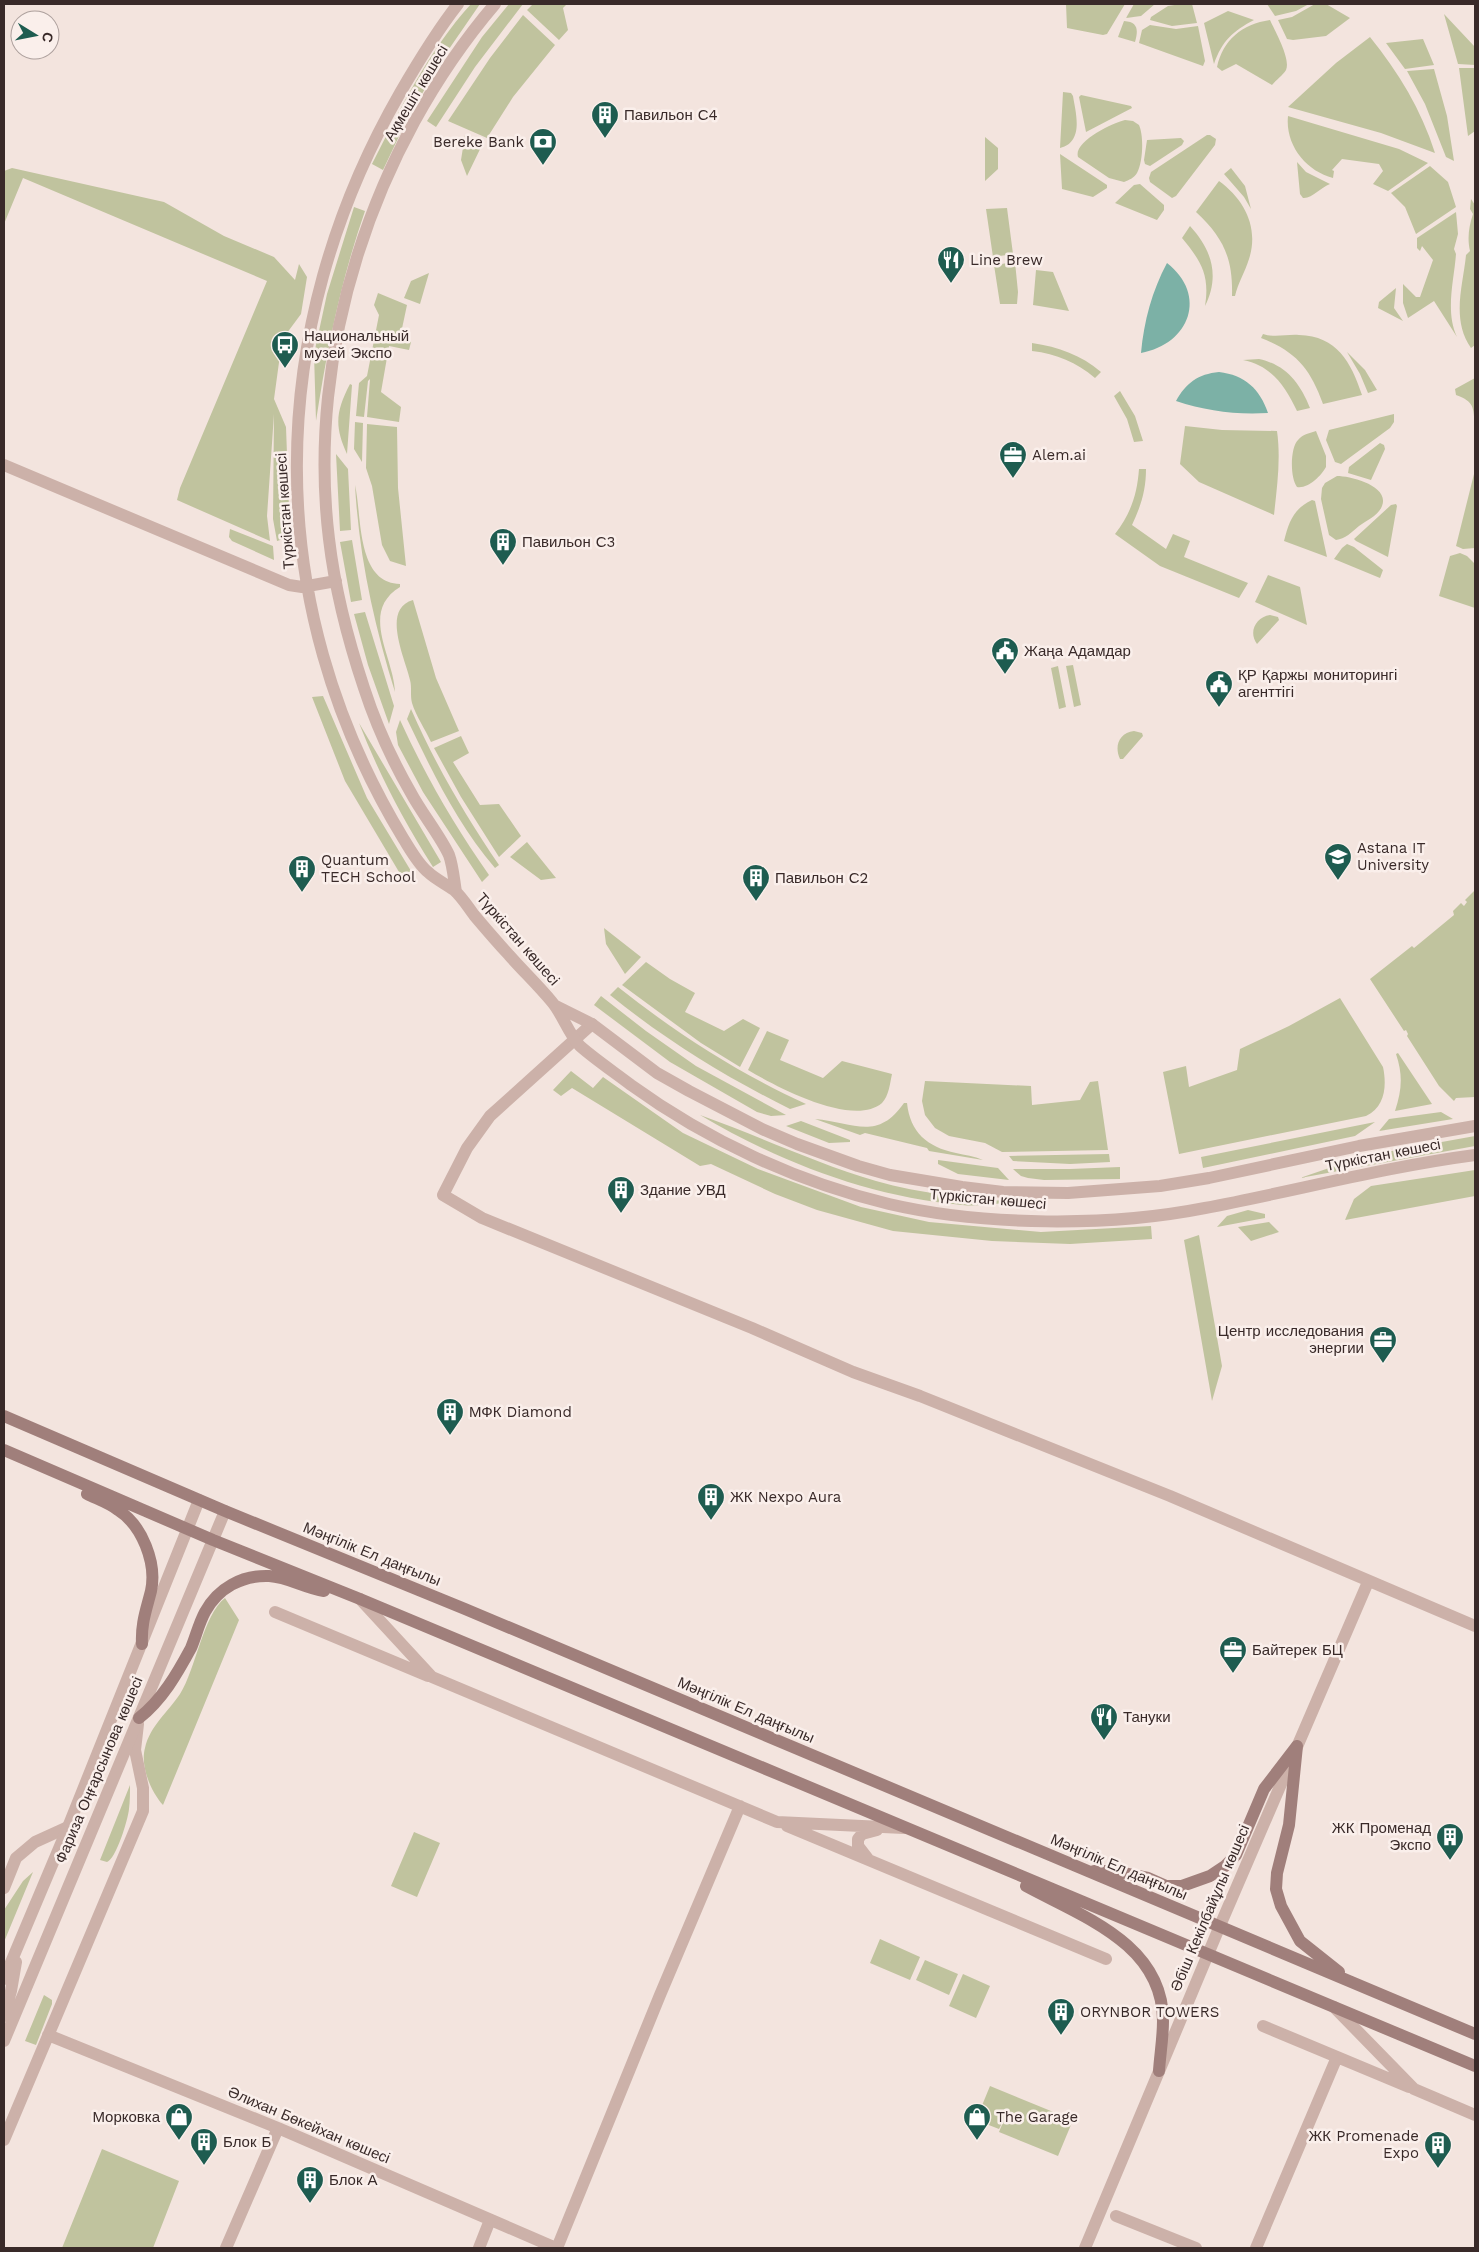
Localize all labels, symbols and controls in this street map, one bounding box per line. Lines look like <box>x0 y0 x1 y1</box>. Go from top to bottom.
north arrow <box>10 10 60 60</box>
text: С <box>39 31 57 44</box>
street label: Ақмешіт көшесі <box>380 42 452 144</box>
building icon: Павильон С4 <box>590 100 620 139</box>
place label: Павильон С4 <box>624 106 718 124</box>
bank icon: Bereke Bank <box>528 127 558 166</box>
place label: Bereke Bank <box>433 133 524 151</box>
restaurant icon: Line Brew <box>936 245 966 284</box>
place label: Line Brew <box>970 251 1043 269</box>
place label: Национальный музей Экспо <box>304 327 409 362</box>
bus stop icon: Национальный музей Экспо <box>270 330 300 369</box>
office icon: Alem.ai <box>998 440 1028 479</box>
place label: Alem.ai <box>1032 446 1086 464</box>
street label: Түркістан көшесі <box>272 452 298 570</box>
building icon: Павильон С3 <box>488 527 518 566</box>
place label: Павильон С3 <box>522 533 615 551</box>
public building icon: Жаңа Адамдар <box>990 636 1020 675</box>
place label: Жаңа Адамдар <box>1024 642 1131 660</box>
place label: ҚР Қаржы мониторингі агенттігі <box>1238 666 1397 701</box>
public building icon: ҚР Қаржы мониторингі агенттігі <box>1204 669 1234 708</box>
place label: Astana IT University <box>1357 839 1429 874</box>
school or university icon: Astana IT University <box>1323 842 1353 881</box>
place label: Quantum TECH School <box>321 851 416 886</box>
building icon: Quantum TECH School <box>287 854 317 893</box>
building icon: Павильон С2 <box>741 863 771 902</box>
place label: Павильон С2 <box>775 869 868 887</box>
street label: Түркістан көшесі <box>473 889 563 989</box>
street label: Түркістан көшесі <box>1324 1135 1442 1175</box>
building icon: Здание УВД <box>606 1175 636 1214</box>
place label: Здание УВД <box>640 1181 726 1199</box>
street label: Түркістан көшесі <box>929 1185 1047 1213</box>
place label: Центр исследования энергии <box>1218 1322 1364 1357</box>
office icon: Центр исследования энергии <box>1368 1325 1398 1364</box>
building icon: МФК Diamond <box>435 1397 465 1436</box>
place label: МФК Diamond <box>469 1403 572 1421</box>
building icon: ЖК Nexpo Aura <box>696 1482 726 1521</box>
place label: ЖК Nexpo Aura <box>730 1488 842 1506</box>
street label: Мәңгілік Ел даңғылы <box>301 1518 443 1590</box>
office icon: Байтерек БЦ <box>1218 1635 1248 1674</box>
place label: Байтерек БЦ <box>1252 1641 1343 1659</box>
street label: Мәңгілік Ел даңғылы <box>675 1673 817 1747</box>
street label: Фариза Оңғарсынова көшесі <box>51 1674 147 1866</box>
restaurant icon: Тануки <box>1089 1702 1119 1741</box>
place label: Тануки <box>1123 1708 1171 1726</box>
place label: ЖК Променад Экспо <box>1332 1819 1431 1854</box>
street label: Әбіш Кекілбайұлы көшесі <box>1167 1822 1253 1994</box>
building icon: ЖК Променад Экспо <box>1435 1822 1465 1861</box>
street label: Мәңгілік Ел даңғылы <box>1048 1830 1190 1904</box>
building icon: ORYNBOR TOWERS <box>1046 1997 1076 2036</box>
place label: ORYNBOR TOWERS <box>1080 2003 1219 2021</box>
street label: Әлихан Бөкейхан көшесі <box>225 2083 393 2167</box>
shop icon: Морковка <box>164 2102 194 2141</box>
shop icon: The Garage <box>962 2102 992 2141</box>
place label: Морковка <box>92 2108 161 2126</box>
place label: The Garage <box>996 2108 1078 2126</box>
building icon: Блок Б <box>189 2127 219 2166</box>
place label: ЖК Promenade Expo <box>1308 2127 1419 2162</box>
building icon: ЖК Promenade Expo <box>1423 2130 1453 2169</box>
place label: Блок Б <box>223 2133 272 2151</box>
building icon: Блок А <box>295 2165 325 2204</box>
place label: Блок А <box>329 2171 378 2189</box>

